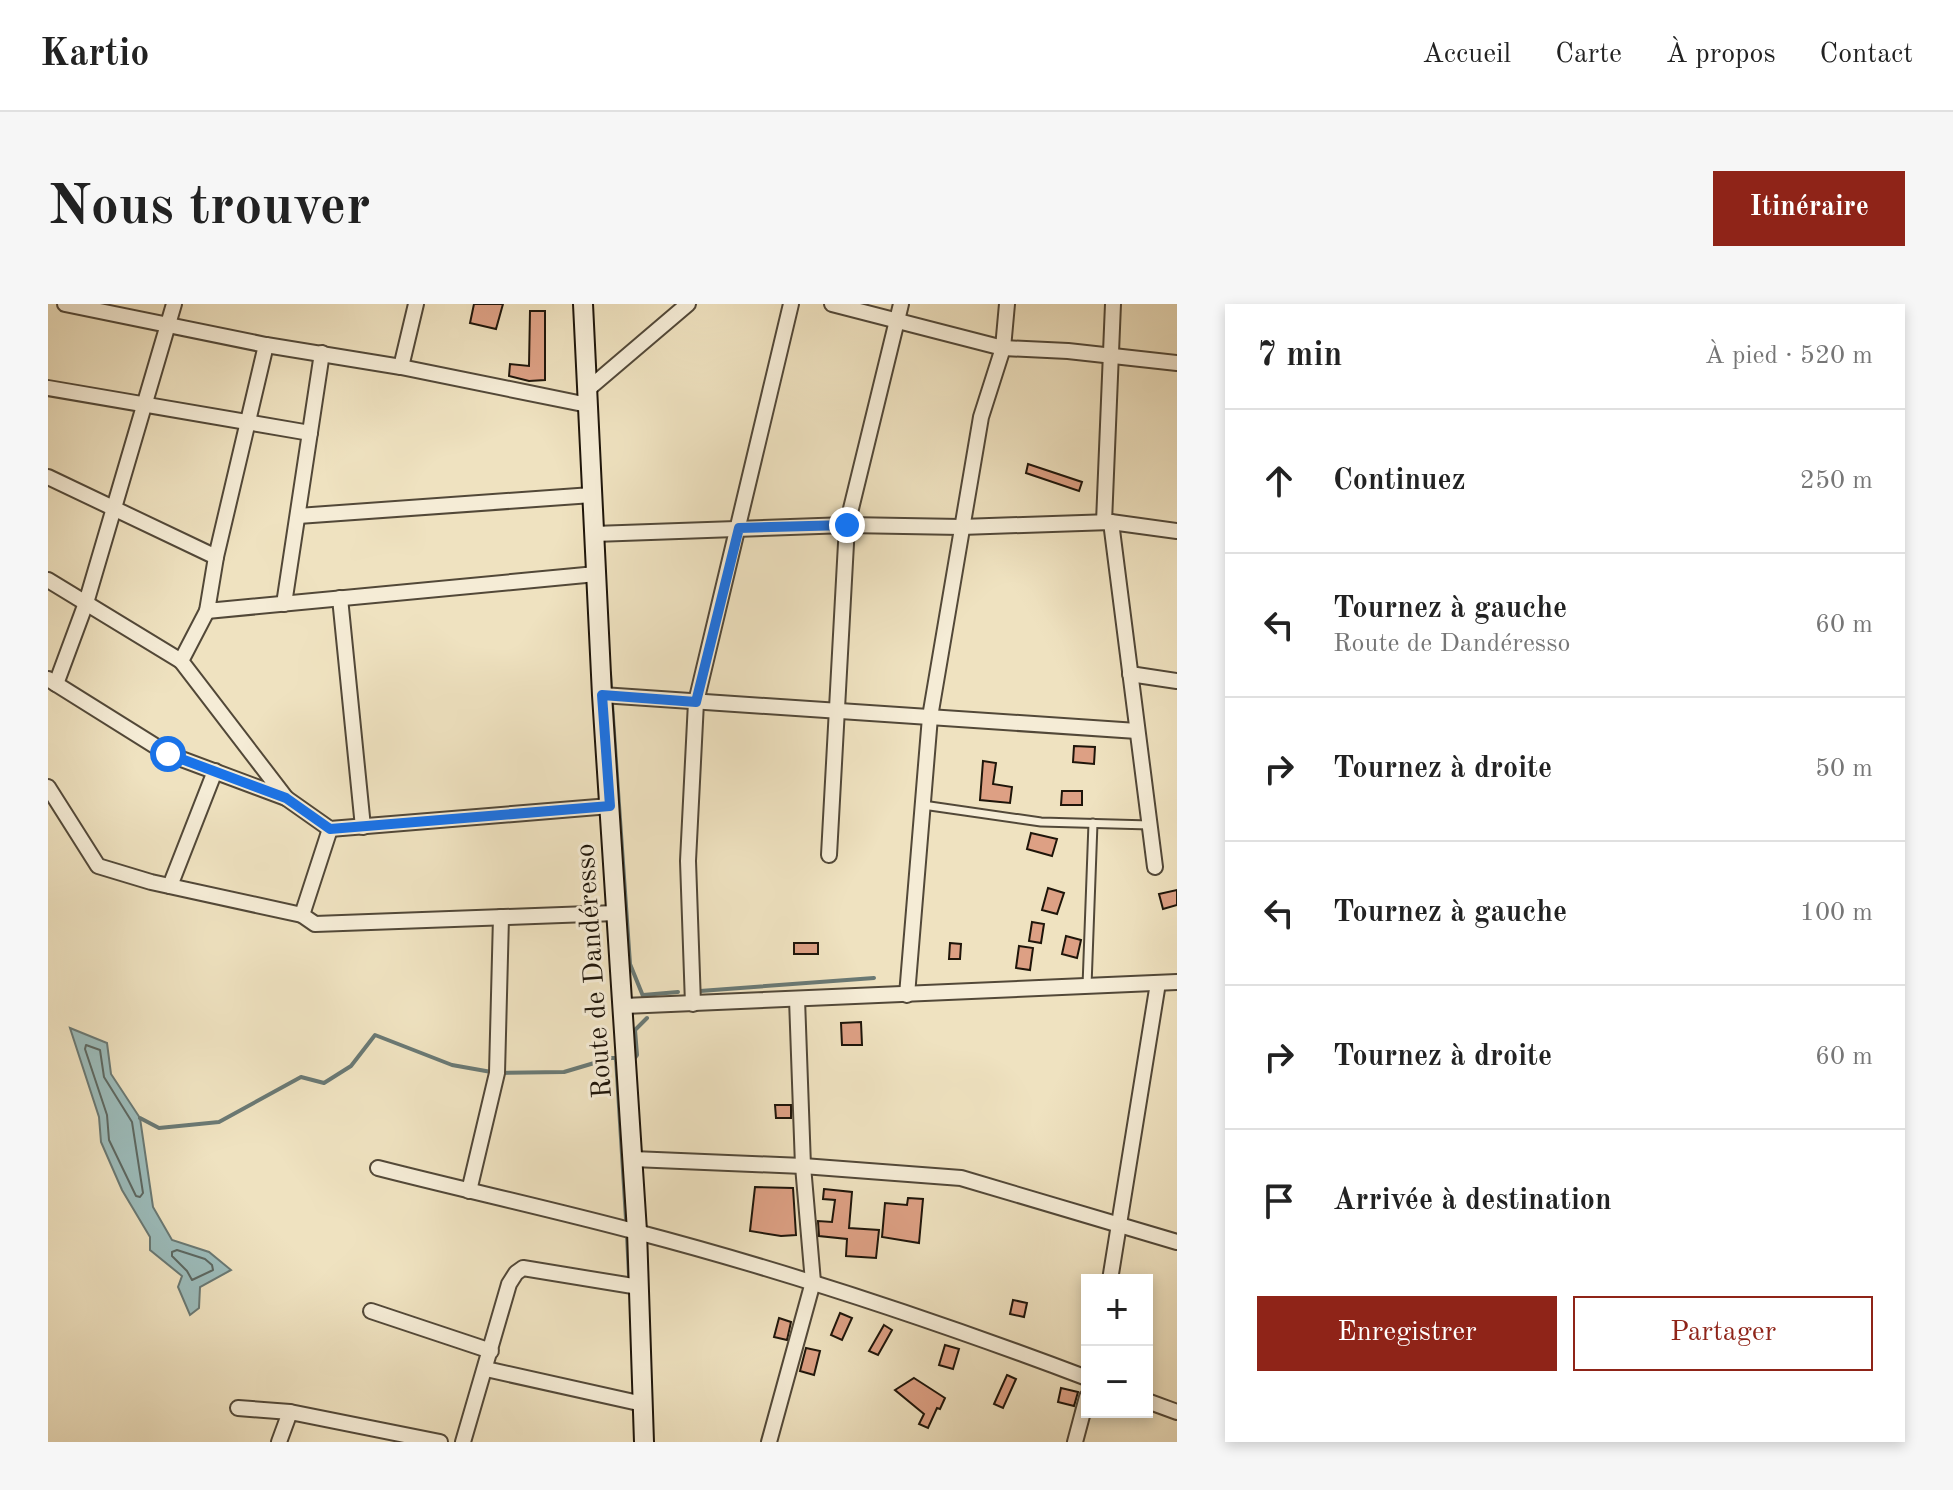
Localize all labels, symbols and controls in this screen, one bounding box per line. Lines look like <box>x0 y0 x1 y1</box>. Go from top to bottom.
text: Kartio <box>40 36 149 74</box>
text: Accueil <box>1422 41 1511 69</box>
text: Carte <box>1555 41 1622 69</box>
text: À propos <box>1666 41 1776 69</box>
text: Contact <box>1820 41 1913 69</box>
button: Itinéraire <box>1713 171 1905 246</box>
text: Nous trouver <box>48 180 371 236</box>
text: 7 min <box>1257 339 1342 373</box>
text: À pied · 520 m <box>1705 343 1873 369</box>
icon: ahead <box>1257 459 1301 503</box>
text: Continuez <box>1333 466 1466 496</box>
text: 250 m <box>1800 468 1873 494</box>
route end <box>829 507 865 543</box>
text: Tournez à gauche <box>1333 594 1567 624</box>
icon: left <box>1257 603 1301 647</box>
text: 60 m <box>1815 612 1873 638</box>
text: Route de Dandéresso <box>1333 631 1570 657</box>
route start <box>150 736 186 772</box>
icon: right <box>1257 747 1301 791</box>
text: Tournez à droite <box>1333 754 1552 784</box>
text: 50 m <box>1815 756 1873 782</box>
street label: Route de Dandéresso <box>572 842 618 1099</box>
icon: left <box>1257 891 1301 935</box>
text: Tournez à gauche <box>1333 898 1567 928</box>
text: 100 m <box>1800 900 1873 926</box>
icon: right <box>1257 1035 1301 1079</box>
text: Tournez à droite <box>1333 1042 1552 1072</box>
text: 60 m <box>1815 1044 1873 1070</box>
icon: arrive <box>1257 1179 1301 1223</box>
text: Arrivée à destination <box>1333 1186 1612 1216</box>
map controls <box>1081 1274 1153 1418</box>
button: + <box>1081 1274 1153 1346</box>
button: Enregistrer <box>1257 1296 1557 1371</box>
button: Partager <box>1573 1296 1873 1371</box>
button: − <box>1081 1346 1153 1418</box>

